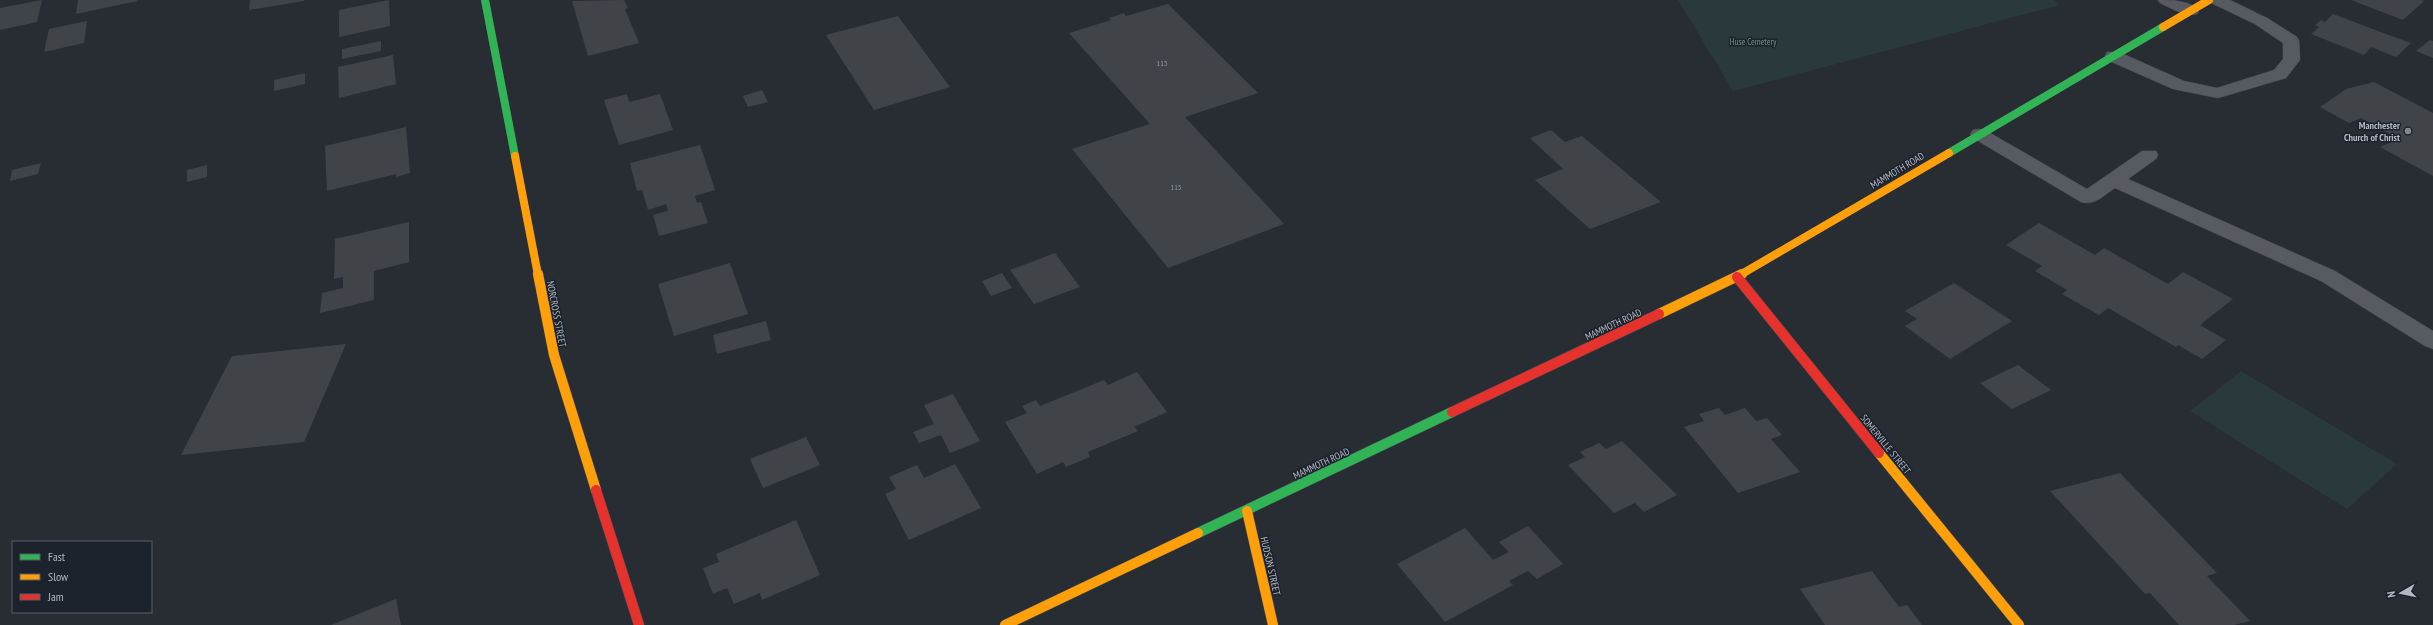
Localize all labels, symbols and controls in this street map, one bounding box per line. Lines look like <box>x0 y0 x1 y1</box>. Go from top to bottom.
park label: Huse Cemetery <box>1730 36 1777 47</box>
house number: 113 <box>1157 58 1168 68</box>
place label: Manchester Church of Christ <box>2344 119 2400 144</box>
marker: Manchester Church of Christ <box>2403 126 2413 136</box>
street label: MAMMOTH ROAD <box>1868 149 1927 192</box>
house number: 115 <box>1171 182 1181 192</box>
street label: NORCROSS STREET <box>544 280 569 349</box>
street label: MAMMOTH ROAD <box>1583 306 1643 343</box>
street label: SOMERVILLE STREET <box>1858 412 1914 477</box>
street label: MAMMOTH ROAD <box>1291 445 1351 482</box>
street label: HUDSON STREET <box>1257 536 1284 597</box>
legend <box>12 541 152 613</box>
text: Fast <box>48 549 66 564</box>
text: Slow <box>48 569 69 584</box>
north arrow <box>2381 573 2421 613</box>
text: Jam <box>47 589 64 604</box>
text: N <box>2384 590 2399 599</box>

